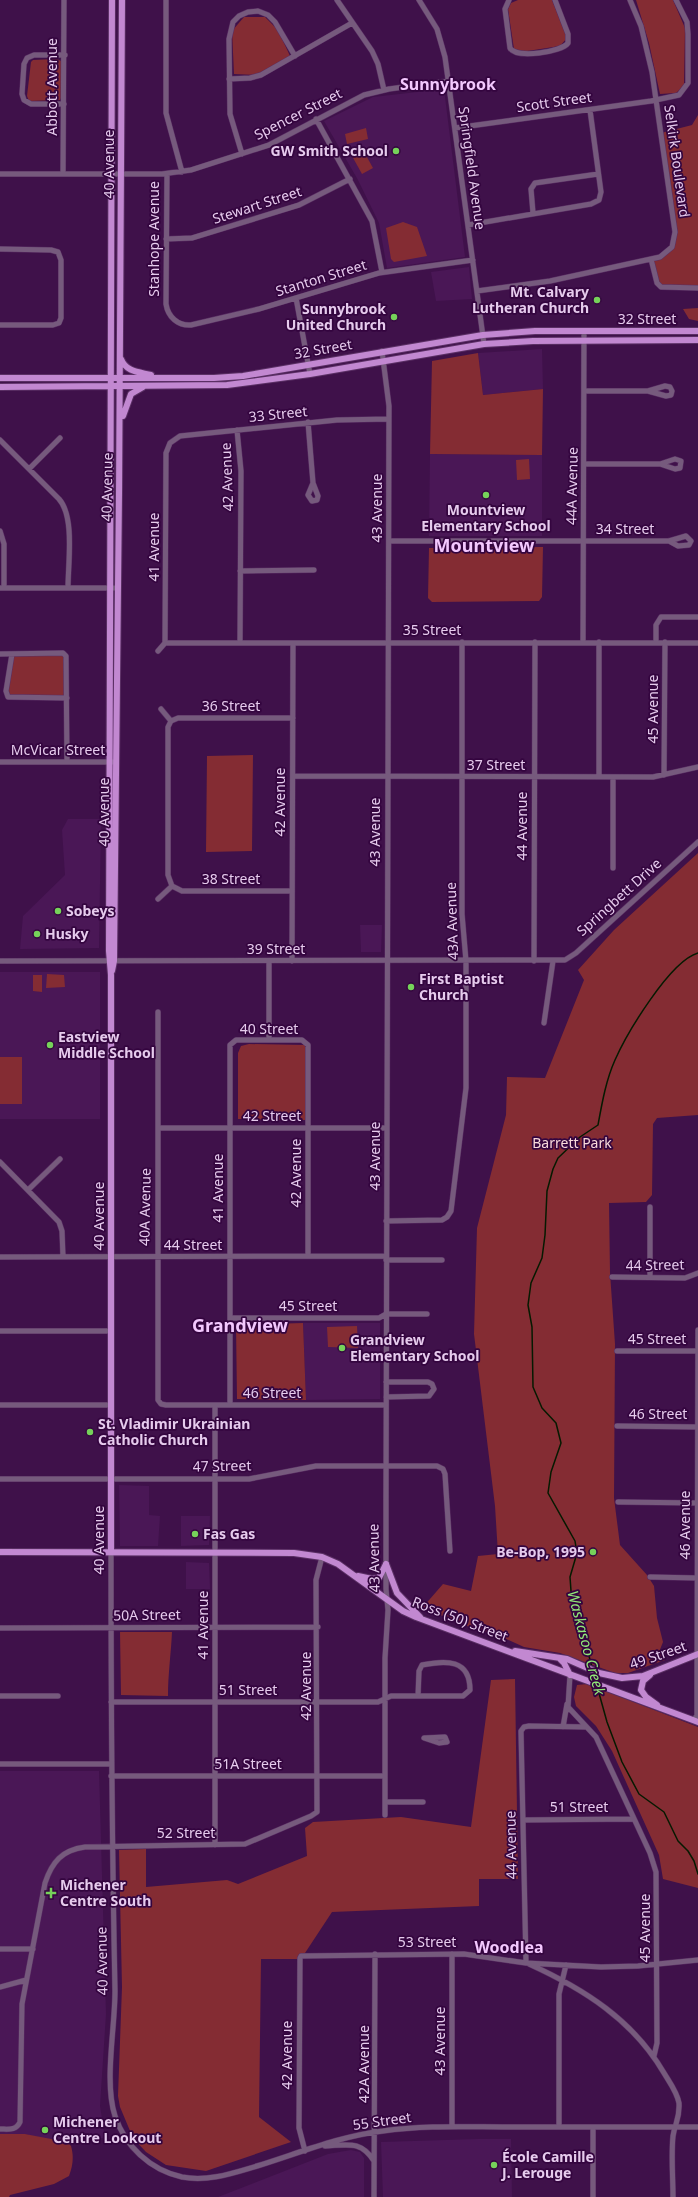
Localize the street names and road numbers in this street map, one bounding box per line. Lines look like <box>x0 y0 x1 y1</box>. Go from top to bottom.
street label: Abbott Avenue <box>42 38 61 136</box>
street label: Spencer Street <box>251 83 345 144</box>
street label: Scott Street <box>515 87 593 116</box>
street label: Selkirk Boulevard <box>660 103 695 219</box>
street label: Springfield Avenue <box>454 105 491 231</box>
street label: 40 Avenue <box>99 129 118 198</box>
street label: Stanhope Avenue <box>144 181 163 297</box>
street label: Stewart Street <box>210 181 304 228</box>
street label: Stanton Street <box>273 255 369 300</box>
street label: 32 Street <box>618 309 676 328</box>
street label: 32 Street <box>292 334 353 363</box>
street label: 33 Street <box>248 401 308 426</box>
street label: 42 Avenue <box>216 442 237 512</box>
street label: 44A Avenue <box>561 447 582 525</box>
street label: 40 Avenue <box>96 452 117 522</box>
street label: 43 Avenue <box>367 473 386 542</box>
street label: 41 Avenue <box>144 512 163 581</box>
street label: 34 Street <box>596 519 654 538</box>
street label: 35 Street <box>403 620 461 639</box>
street label: 45 Avenue <box>643 674 662 743</box>
street label: 36 Street <box>202 696 260 715</box>
street label: McVicar Street <box>11 740 105 759</box>
street label: 37 Street <box>467 755 525 774</box>
street label: 42 Avenue <box>270 767 289 836</box>
street label: 40 Avenue <box>94 777 113 846</box>
street label: 44 Avenue <box>512 791 531 860</box>
street label: 43 Avenue <box>365 797 384 866</box>
street label: Springbett Drive <box>572 853 665 940</box>
street label: 38 Street <box>202 869 260 888</box>
street label: 43A Avenue <box>441 882 462 960</box>
street label: 39 Street <box>247 939 305 958</box>
street label: 40 Street <box>240 1019 298 1038</box>
street label: 42 Street <box>243 1106 301 1125</box>
street label: 43 Avenue <box>365 1121 384 1190</box>
street label: 42 Avenue <box>286 1138 305 1207</box>
street label: 41 Avenue <box>208 1153 227 1222</box>
street label: 40A Avenue <box>134 1168 155 1246</box>
street label: 40 Avenue <box>89 1181 108 1250</box>
street label: 44 Street <box>164 1235 222 1254</box>
street label: 44 Street <box>625 1254 685 1275</box>
street label: 45 Street <box>279 1296 337 1315</box>
street label: 45 Street <box>628 1329 686 1348</box>
street label: 46 Street <box>243 1383 301 1402</box>
street label: 46 Street <box>629 1404 687 1423</box>
street label: 47 Street <box>192 1455 252 1476</box>
street label: 46 Avenue <box>675 1490 694 1559</box>
street label: 40 Avenue <box>89 1505 108 1574</box>
street label: 43 Avenue <box>363 1523 384 1593</box>
street label: 41 Avenue <box>193 1590 212 1659</box>
street label: Ross (50) Street <box>409 1591 511 1646</box>
street label: 50A Street <box>113 1604 181 1625</box>
street label: 49 Street <box>627 1636 689 1673</box>
street label: 42 Avenue <box>296 1651 315 1720</box>
street label: 51 Street <box>219 1680 277 1699</box>
street label: 51A Street <box>214 1754 282 1773</box>
street label: 51 Street <box>550 1797 608 1816</box>
street label: 44 Avenue <box>500 1810 521 1880</box>
street label: 52 Street <box>157 1823 215 1842</box>
street label: 45 Avenue <box>635 1893 654 1962</box>
street label: 40 Avenue <box>91 1926 112 1996</box>
street label: 53 Street <box>398 1932 456 1951</box>
street label: 43 Avenue <box>430 2006 449 2075</box>
street label: 42 Avenue <box>277 2020 296 2089</box>
street label: 42A Avenue <box>354 2025 373 2103</box>
street label: 55 Street <box>352 2107 412 2134</box>

